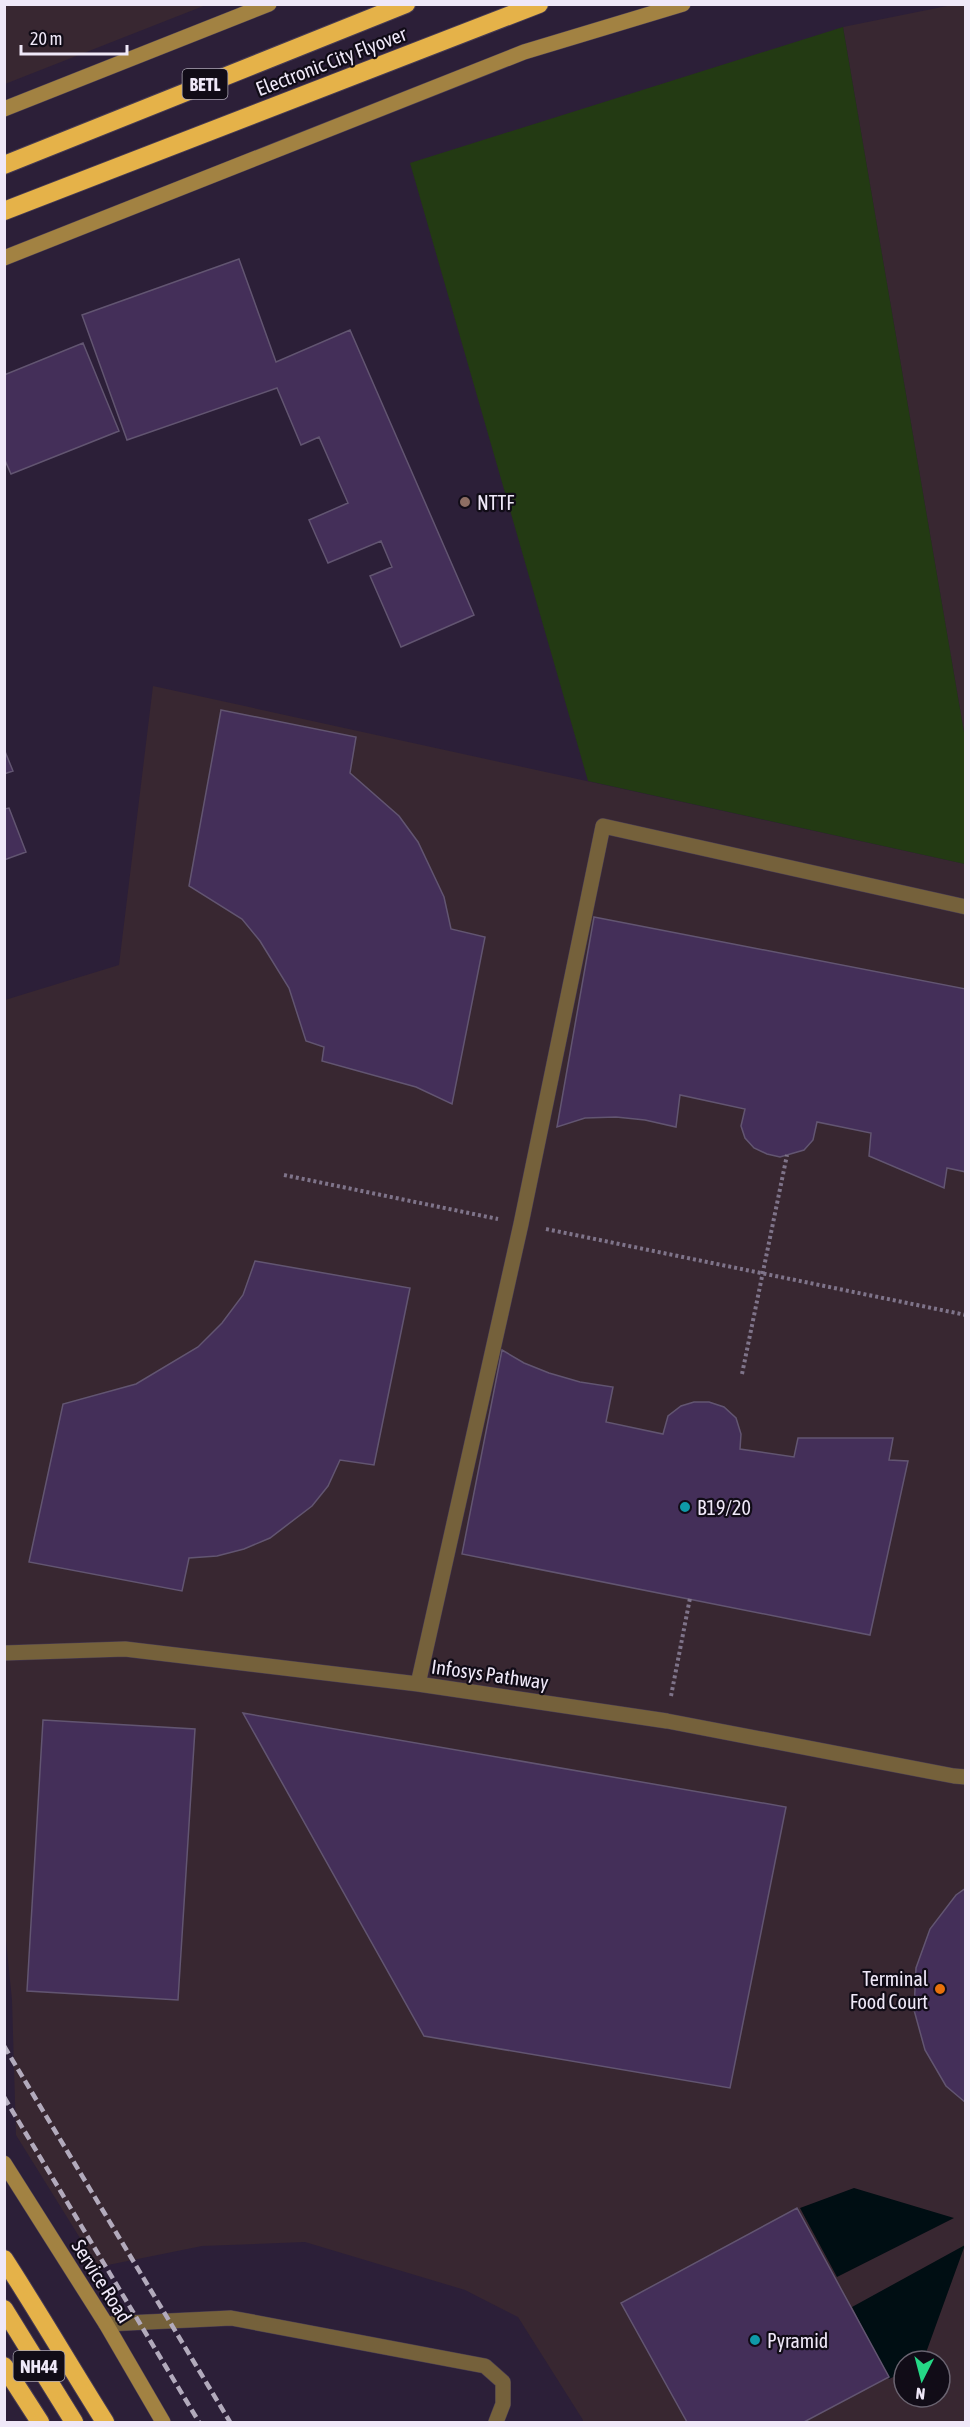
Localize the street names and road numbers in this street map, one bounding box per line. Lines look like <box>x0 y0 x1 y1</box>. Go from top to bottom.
street label: Electronic City Flyover <box>253 21 410 100</box>
road number: BETL <box>182 69 228 99</box>
street label: Infosys Pathway <box>430 1654 550 1694</box>
street label: Service Road <box>67 2235 137 2327</box>
road number: NH44 <box>14 2351 64 2381</box>

